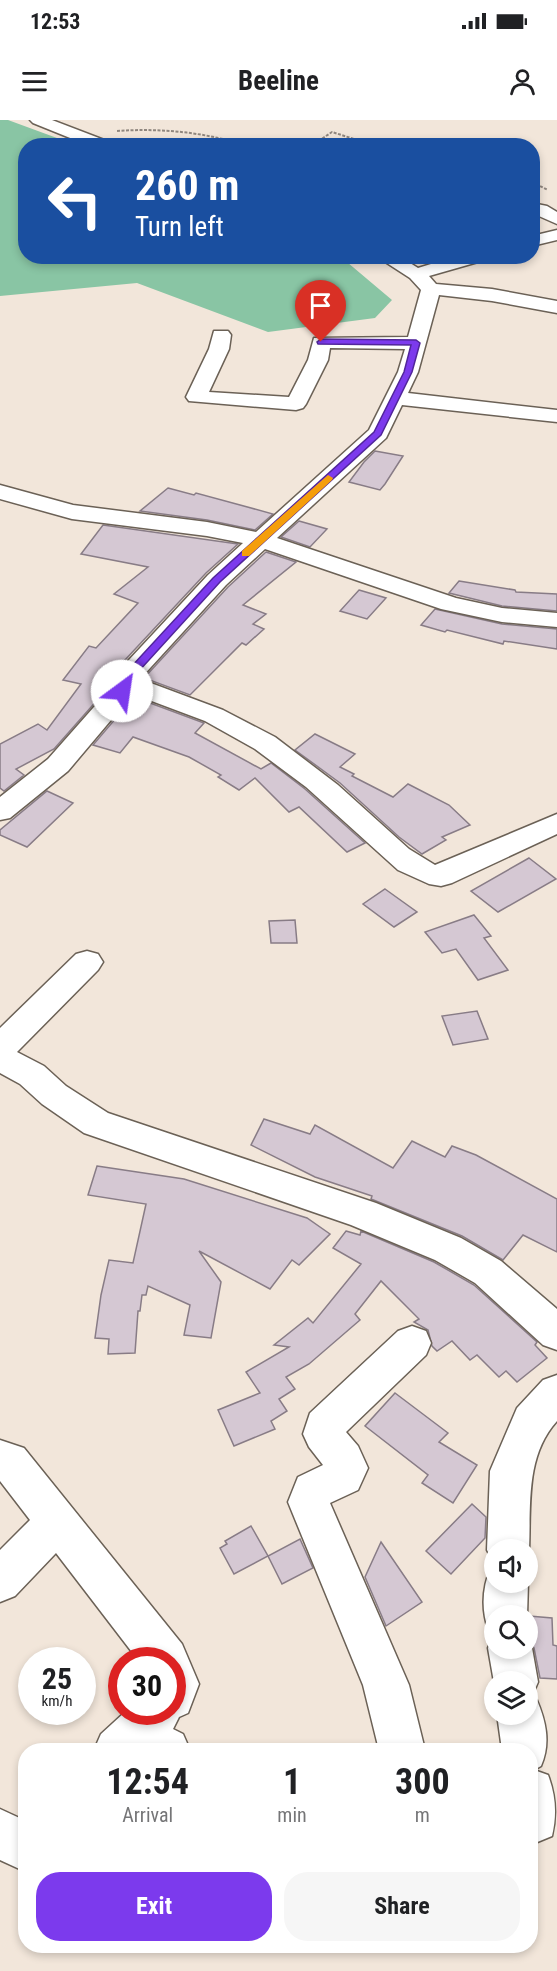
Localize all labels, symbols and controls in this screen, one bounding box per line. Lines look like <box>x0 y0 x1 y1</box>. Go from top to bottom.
text: 12:53 <box>30 9 81 34</box>
icon: menu <box>18 65 51 98</box>
text: Beeline <box>238 65 319 97</box>
icon: person <box>506 65 539 98</box>
text: 260 m <box>135 161 240 210</box>
icon: left <box>36 162 114 240</box>
text: Turn left <box>135 211 224 243</box>
pin <box>295 280 346 342</box>
icon: arrive <box>304 289 337 322</box>
position arrow <box>90 659 154 723</box>
map controls <box>484 1539 538 1725</box>
button: sound <box>484 1539 538 1593</box>
button: search <box>484 1605 538 1659</box>
speed limit sign: 30 <box>108 1647 186 1725</box>
text: 25 <box>42 1661 72 1696</box>
button: layers <box>484 1671 538 1725</box>
text: km/h <box>42 1692 72 1710</box>
text: 12:54 <box>106 1761 189 1803</box>
text: 1 <box>283 1761 301 1803</box>
text: 300 <box>395 1761 450 1803</box>
text: Arrival <box>122 1803 173 1827</box>
text: min <box>277 1803 307 1827</box>
text: m <box>415 1803 430 1827</box>
button: Exit <box>36 1872 272 1941</box>
button: Share <box>284 1872 520 1941</box>

